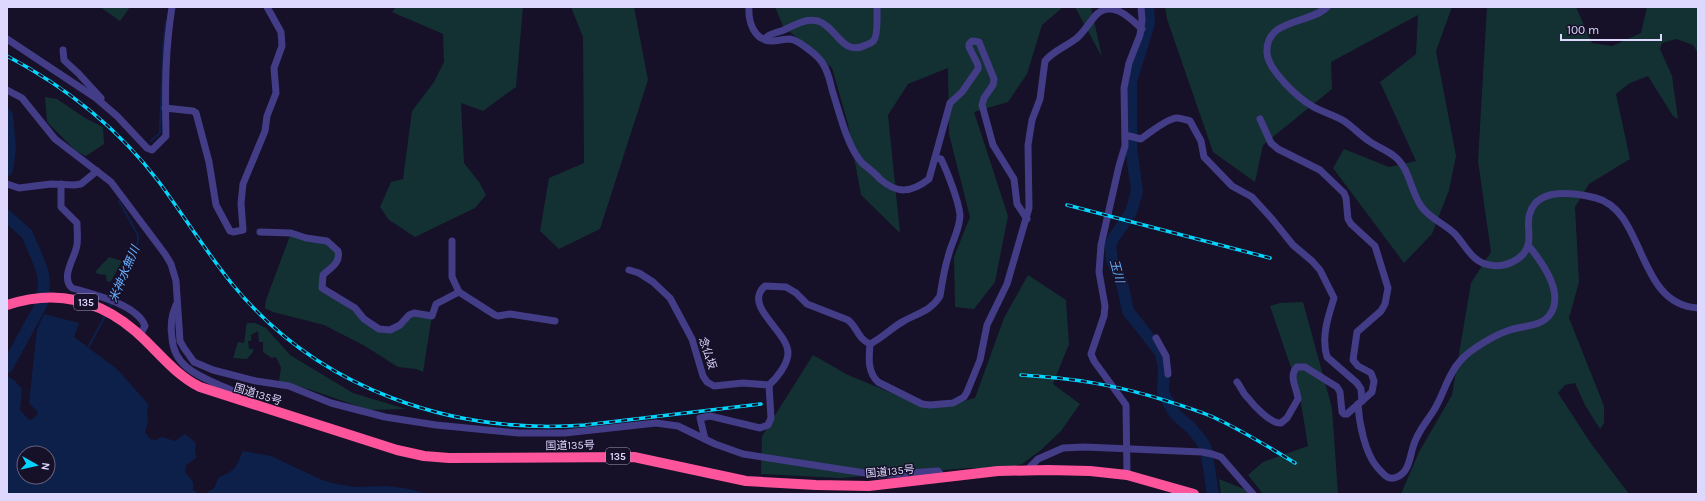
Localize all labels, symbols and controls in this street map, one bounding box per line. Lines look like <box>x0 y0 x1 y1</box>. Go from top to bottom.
scale bar <box>1561 16 1661 42</box>
text: 100 m <box>1567 23 1599 37</box>
water label: 米神水無川 <box>106 242 143 304</box>
water label: 玉川 <box>1107 258 1127 286</box>
road number: 135 <box>74 294 98 310</box>
street label: 念仏坂 <box>696 335 719 371</box>
street label: 国道135号 <box>232 381 283 408</box>
street label: 国道135号 <box>545 439 595 452</box>
north arrow <box>16 445 56 485</box>
road number: 135 <box>606 448 630 464</box>
text: N <box>38 462 52 471</box>
street label: 国道135号 <box>865 463 915 480</box>

